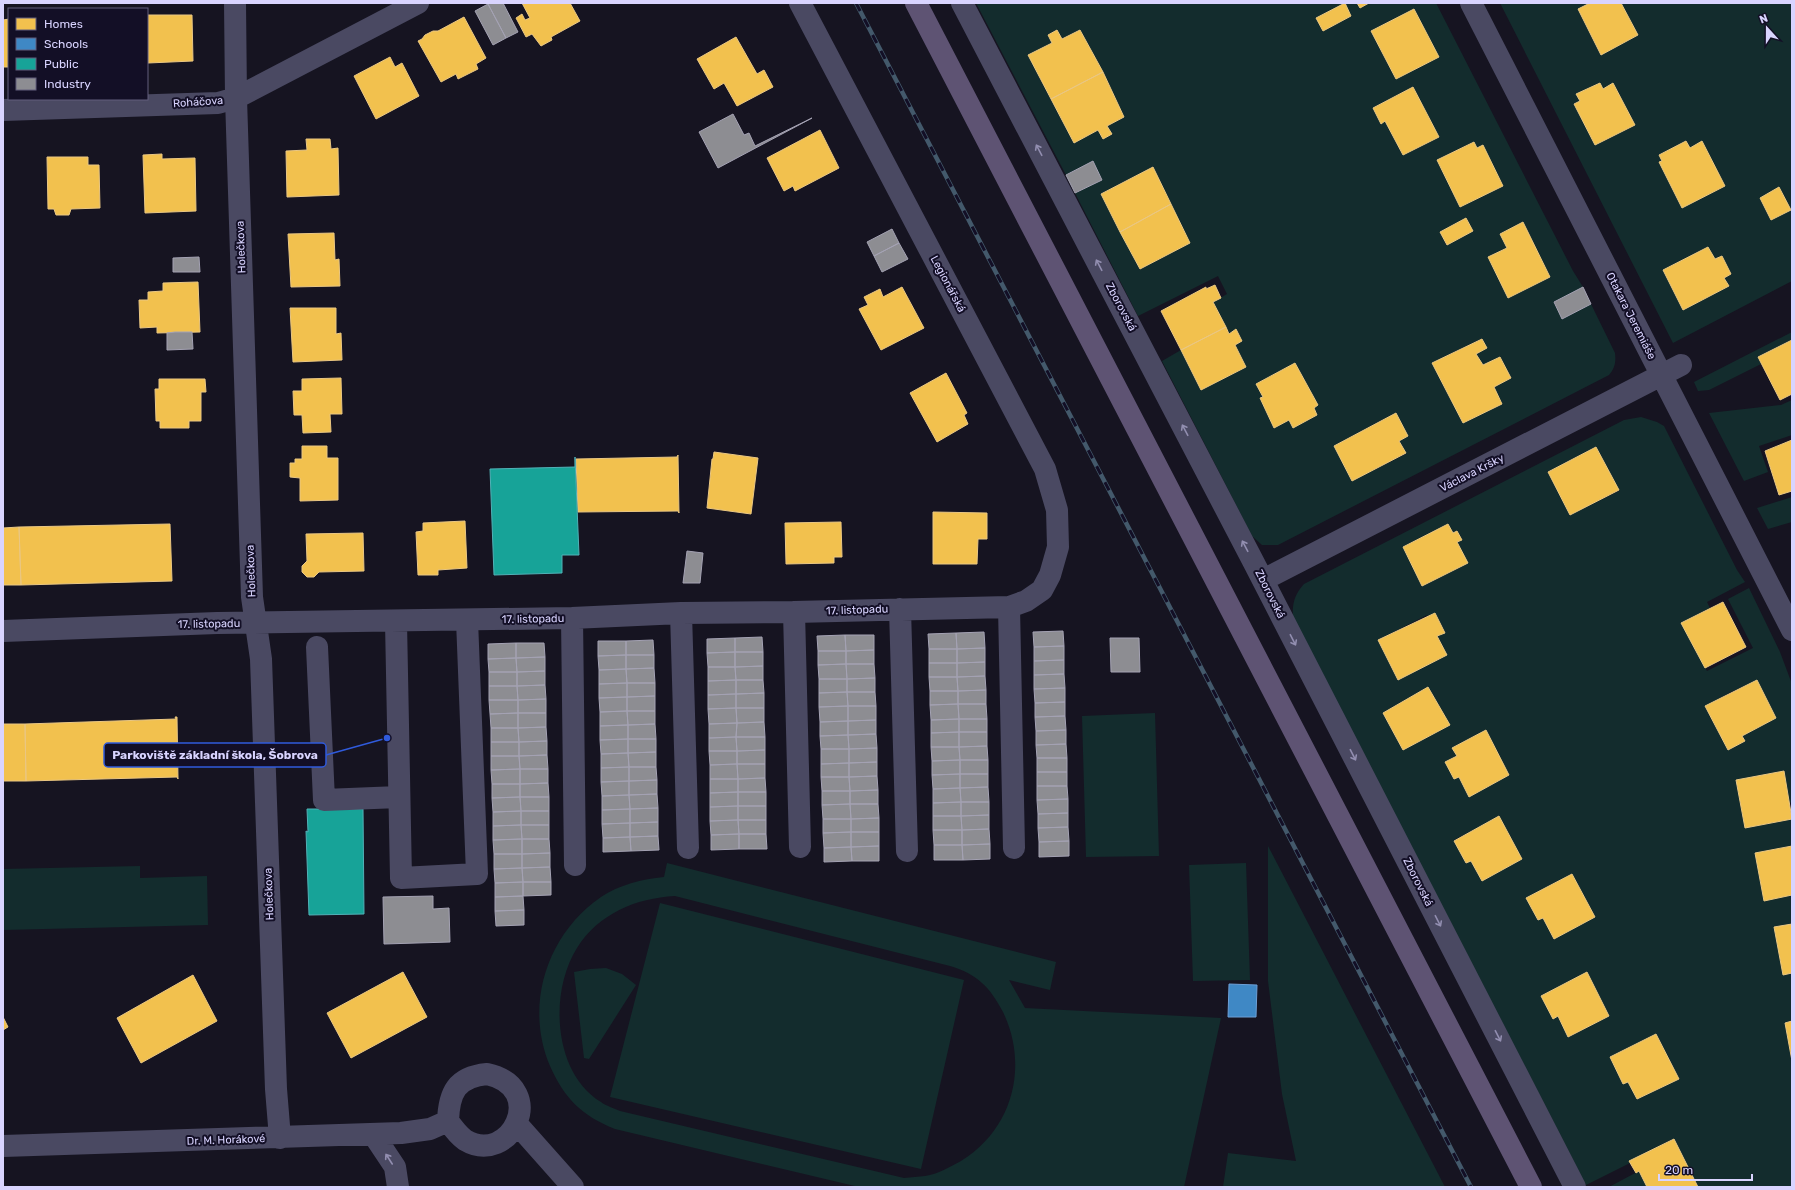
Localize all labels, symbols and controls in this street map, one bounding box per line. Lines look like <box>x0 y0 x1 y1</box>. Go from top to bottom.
legend <box>8 8 148 100</box>
north arrow <box>1747 8 1787 48</box>
text: N <box>1758 12 1770 27</box>
text: Homes <box>44 17 83 31</box>
text: Schools <box>44 37 88 51</box>
text: Public <box>44 57 79 71</box>
text: Industry <box>44 77 91 91</box>
street label: Roháčova <box>172 94 224 110</box>
one-way arrow <box>1035 144 1042 156</box>
street label: Holečkova <box>234 221 248 273</box>
street label: Legionářská <box>928 254 968 314</box>
one-way arrow <box>1095 260 1102 272</box>
street label: Otakara Jeremiáše <box>1603 270 1659 362</box>
street label: Zborovská <box>1103 281 1139 333</box>
one-way arrow <box>1181 424 1188 436</box>
street label: Václava Kršky <box>1438 451 1506 495</box>
one-way arrow <box>1241 540 1248 552</box>
street label: Holečkova <box>244 545 258 597</box>
street label: Zborovská <box>1252 568 1288 620</box>
street label: 17. listopadu <box>826 602 888 618</box>
street label: 17. listopadu <box>502 612 564 626</box>
street label: 17. listopadu <box>178 617 240 631</box>
one-way arrow <box>1290 634 1298 646</box>
callout: Parkoviště základní škola, Šobrova <box>104 743 326 767</box>
text: Parkoviště základní škola, Šobrova <box>112 748 318 762</box>
one-way arrow <box>1350 749 1357 761</box>
street label: Zborovská <box>1400 856 1436 908</box>
street label: Holečkova <box>262 868 276 920</box>
one-way arrow <box>1435 915 1442 927</box>
one-way arrow <box>1495 1030 1502 1042</box>
street label: Dr. M. Horákové <box>186 1132 266 1148</box>
one-way arrow <box>385 1154 393 1165</box>
scale bar <box>1659 1156 1752 1182</box>
text: 20 m <box>1665 1163 1693 1177</box>

